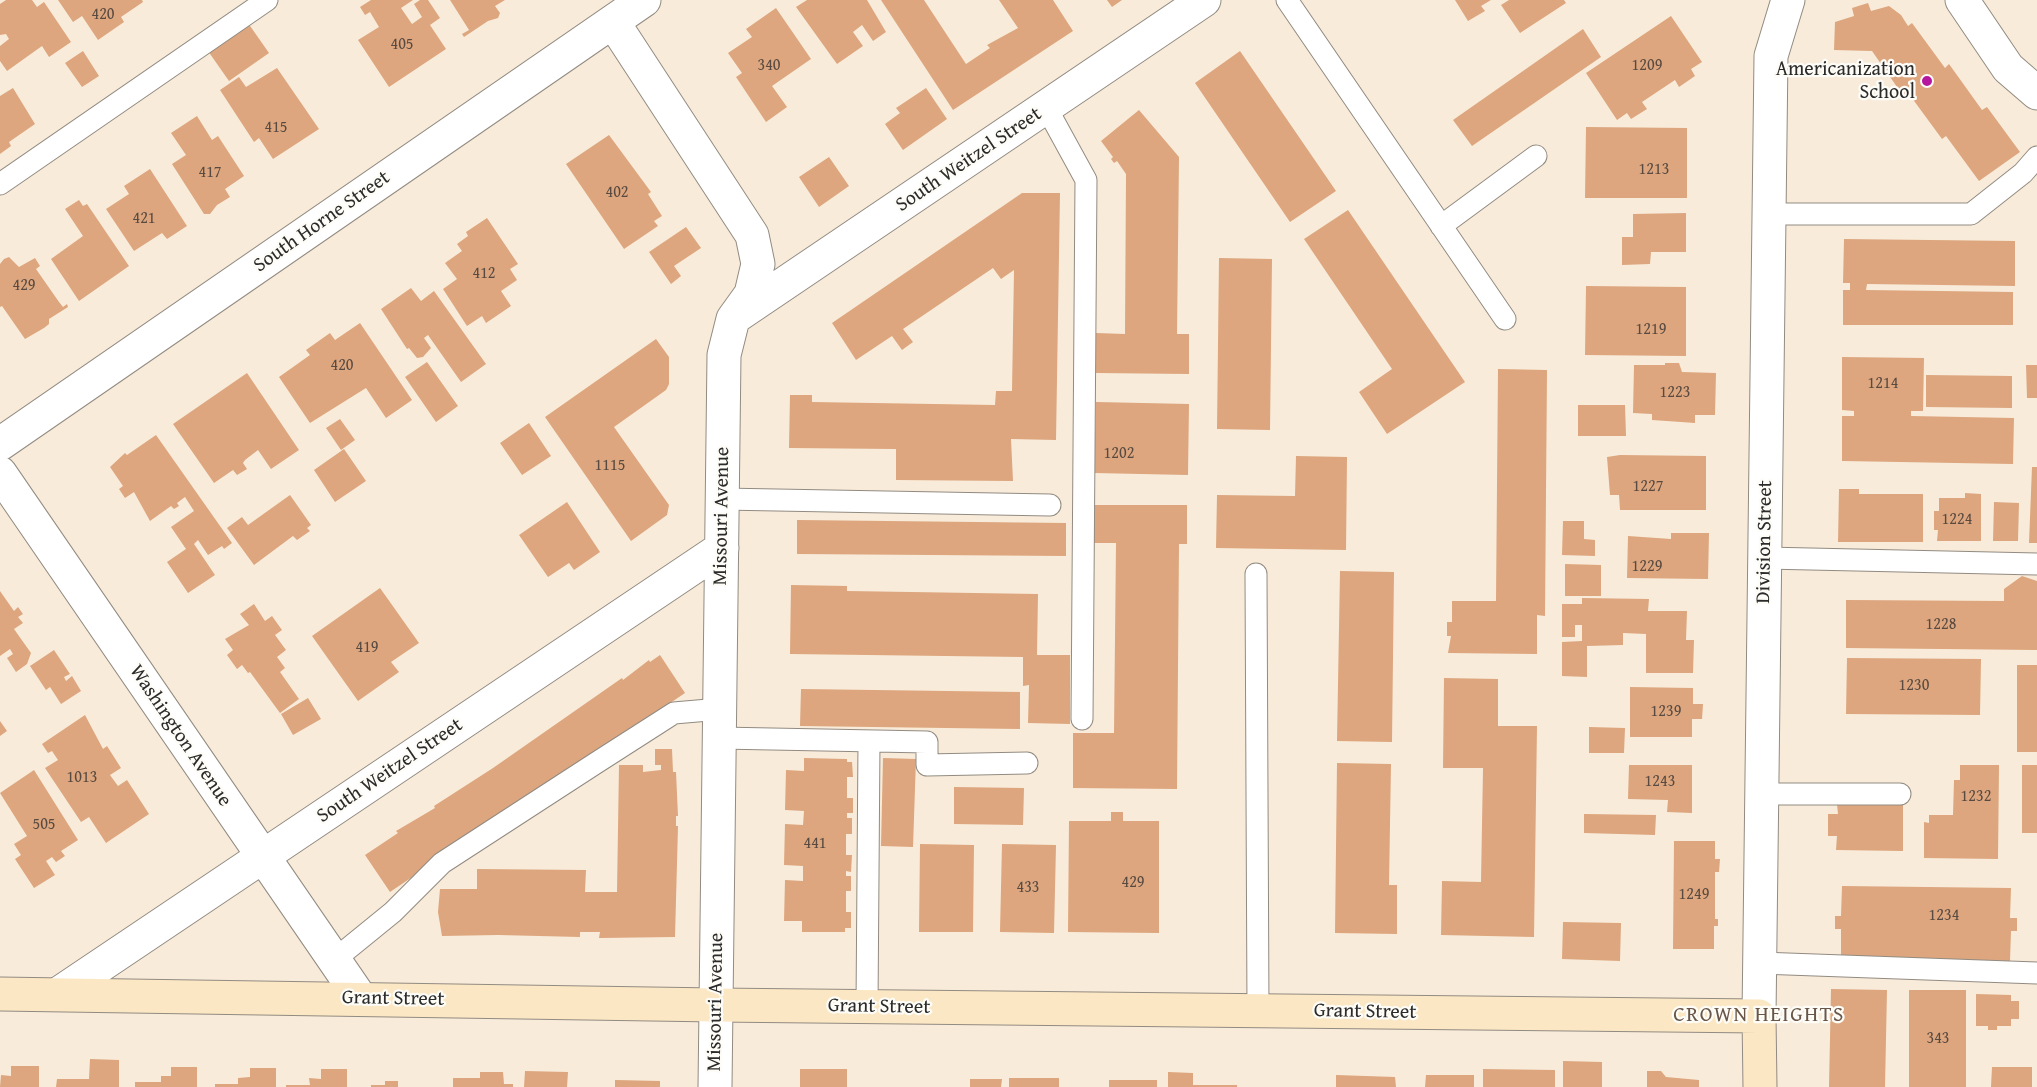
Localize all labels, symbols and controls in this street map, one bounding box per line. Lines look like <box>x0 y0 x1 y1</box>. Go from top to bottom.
house number: 420 <box>91 5 115 25</box>
house number: 405 <box>390 35 414 55</box>
house number: 340 <box>757 56 781 76</box>
house number: 1209 <box>1632 56 1662 76</box>
place label: Americanization School <box>1776 58 1915 105</box>
marker: Americanization School <box>1920 74 1934 88</box>
street label: South Weitzel Street <box>892 102 1046 218</box>
house number: 415 <box>264 118 288 138</box>
house number: 1213 <box>1639 160 1669 180</box>
house number: 417 <box>198 163 222 183</box>
street label: South Horne Street <box>249 166 395 278</box>
house number: 402 <box>605 183 629 203</box>
house number: 421 <box>132 209 156 229</box>
house number: 412 <box>472 264 496 284</box>
house number: 429 <box>12 276 36 296</box>
house number: 1219 <box>1636 320 1666 340</box>
house number: 420 <box>330 356 354 376</box>
house number: 1214 <box>1868 374 1898 394</box>
house number: 1223 <box>1660 383 1690 403</box>
house number: 1202 <box>1104 444 1134 464</box>
street label: Missouri Avenue <box>709 446 735 586</box>
house number: 1115 <box>595 456 625 476</box>
house number: 1227 <box>1633 477 1663 497</box>
street label: Division Street <box>1752 480 1778 604</box>
house number: 1224 <box>1942 510 1972 530</box>
house number: 1229 <box>1632 557 1662 577</box>
house number: 1228 <box>1926 615 1956 635</box>
house number: 419 <box>355 638 379 658</box>
street label: Washington Avenue <box>124 660 236 812</box>
house number: 1230 <box>1899 676 1929 696</box>
house number: 1239 <box>1651 702 1681 722</box>
street label: South Weitzel Street <box>313 713 467 829</box>
house number: 1013 <box>67 768 97 788</box>
house number: 1243 <box>1645 772 1675 792</box>
house number: 1232 <box>1961 787 1991 807</box>
house number: 505 <box>32 815 56 835</box>
house number: 441 <box>803 834 827 854</box>
house number: 429 <box>1121 873 1145 893</box>
house number: 433 <box>1016 878 1040 898</box>
house number: 1249 <box>1679 885 1709 905</box>
house number: 1234 <box>1929 906 1959 926</box>
street label: Missouri Avenue <box>703 932 729 1072</box>
street label: Grant Street <box>342 986 444 1012</box>
street label: Grant Street <box>828 994 930 1020</box>
street label: Grant Street <box>1314 999 1416 1025</box>
district label: CROWN HEIGHTS <box>1673 1003 1845 1029</box>
house number: 343 <box>1926 1029 1950 1049</box>

